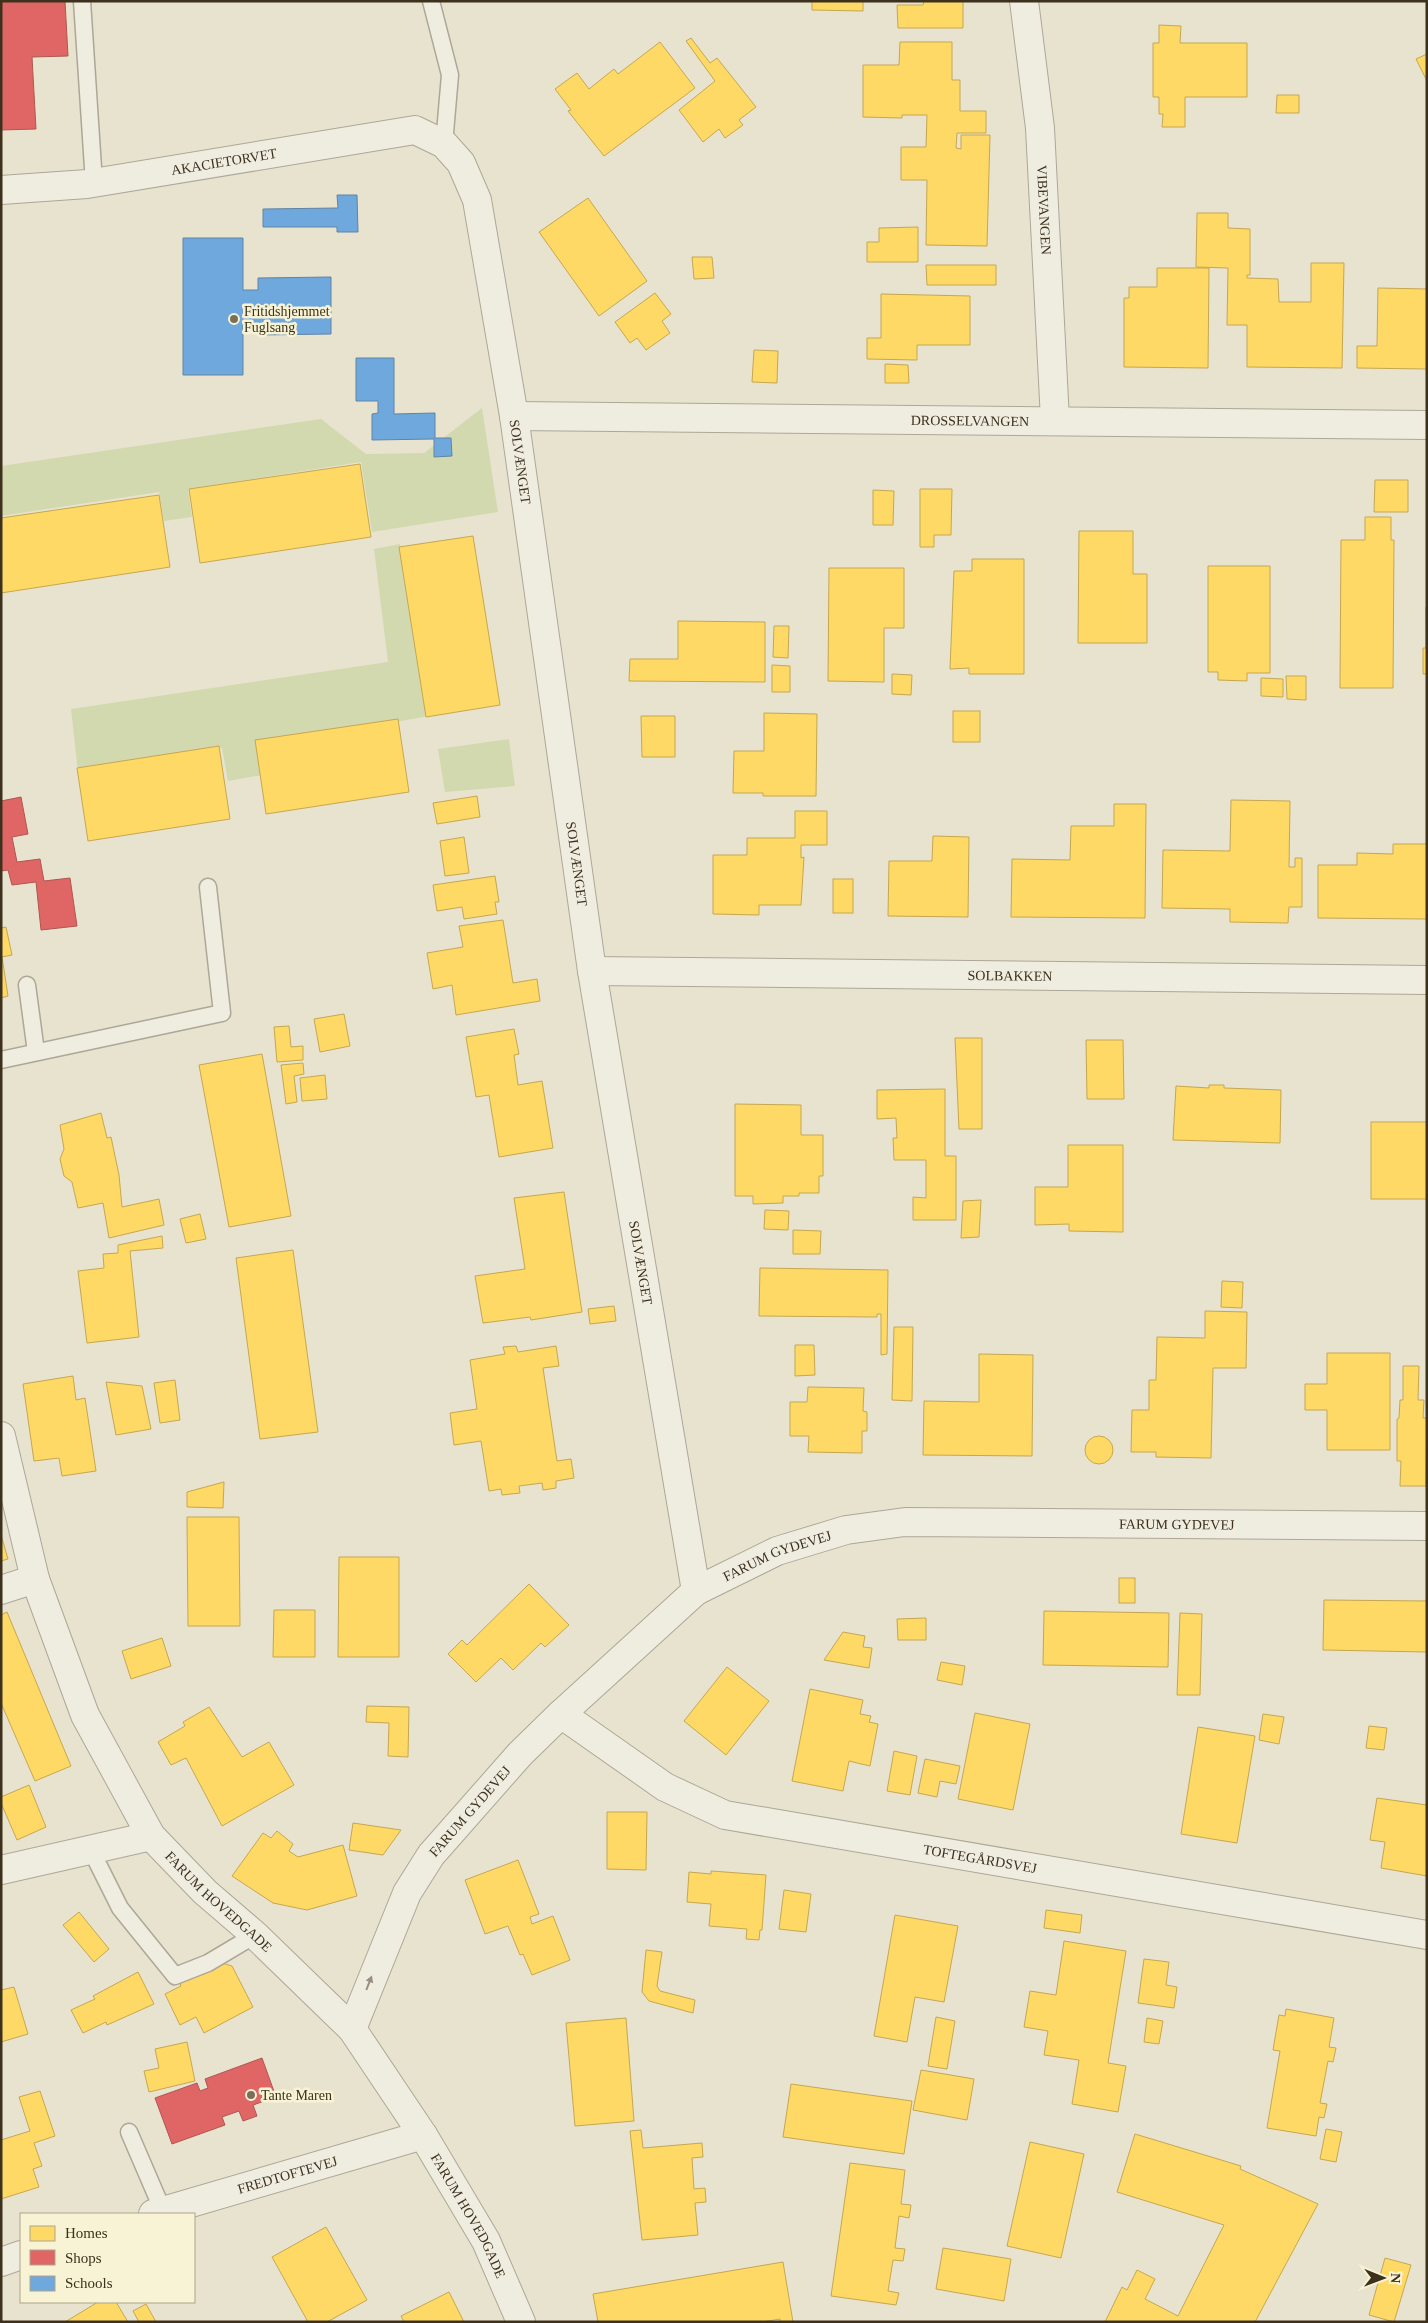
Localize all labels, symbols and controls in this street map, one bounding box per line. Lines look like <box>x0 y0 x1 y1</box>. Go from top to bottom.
street label: AKACIETORVET <box>170 146 278 178</box>
street label: VIBEVANGEN <box>1034 165 1054 255</box>
place label: Fritidshjemmet Fuglsang <box>244 304 330 335</box>
marker: Fritidshjemmet Fuglsang <box>228 313 240 325</box>
street label: DROSSELVANGEN <box>911 413 1029 429</box>
street label: SOLVÆNGET <box>507 419 533 505</box>
street label: SOLVÆNGET <box>563 821 590 908</box>
street label: SOLBAKKEN <box>967 968 1052 984</box>
street label: SOLVÆNGET <box>626 1220 655 1306</box>
street label: FARUM GYDEVEJ <box>1119 1517 1235 1533</box>
street label: FARUM GYDEVEJ <box>721 1528 834 1584</box>
street label: FARUM GYDEVEJ <box>426 1763 514 1860</box>
street label: TOFTEGÅRDSVEJ <box>922 1842 1038 1876</box>
street label: FARUM HOVEDGADE <box>162 1849 275 1955</box>
one-way arrow <box>366 1976 374 1990</box>
place label: Tante Maren <box>261 2088 332 2103</box>
marker: Tante Maren <box>245 2089 257 2101</box>
street label: FARUM HOVEDGADE <box>428 2151 508 2281</box>
street label: FREDTOFTEVEJ <box>236 2153 340 2197</box>
legend <box>20 2213 195 2303</box>
text: Homes <box>65 2225 108 2241</box>
text: Shops <box>65 2250 102 2266</box>
north arrow <box>1358 2253 1408 2303</box>
text: N <box>1388 2273 1403 2283</box>
text: Schools <box>65 2275 113 2291</box>

